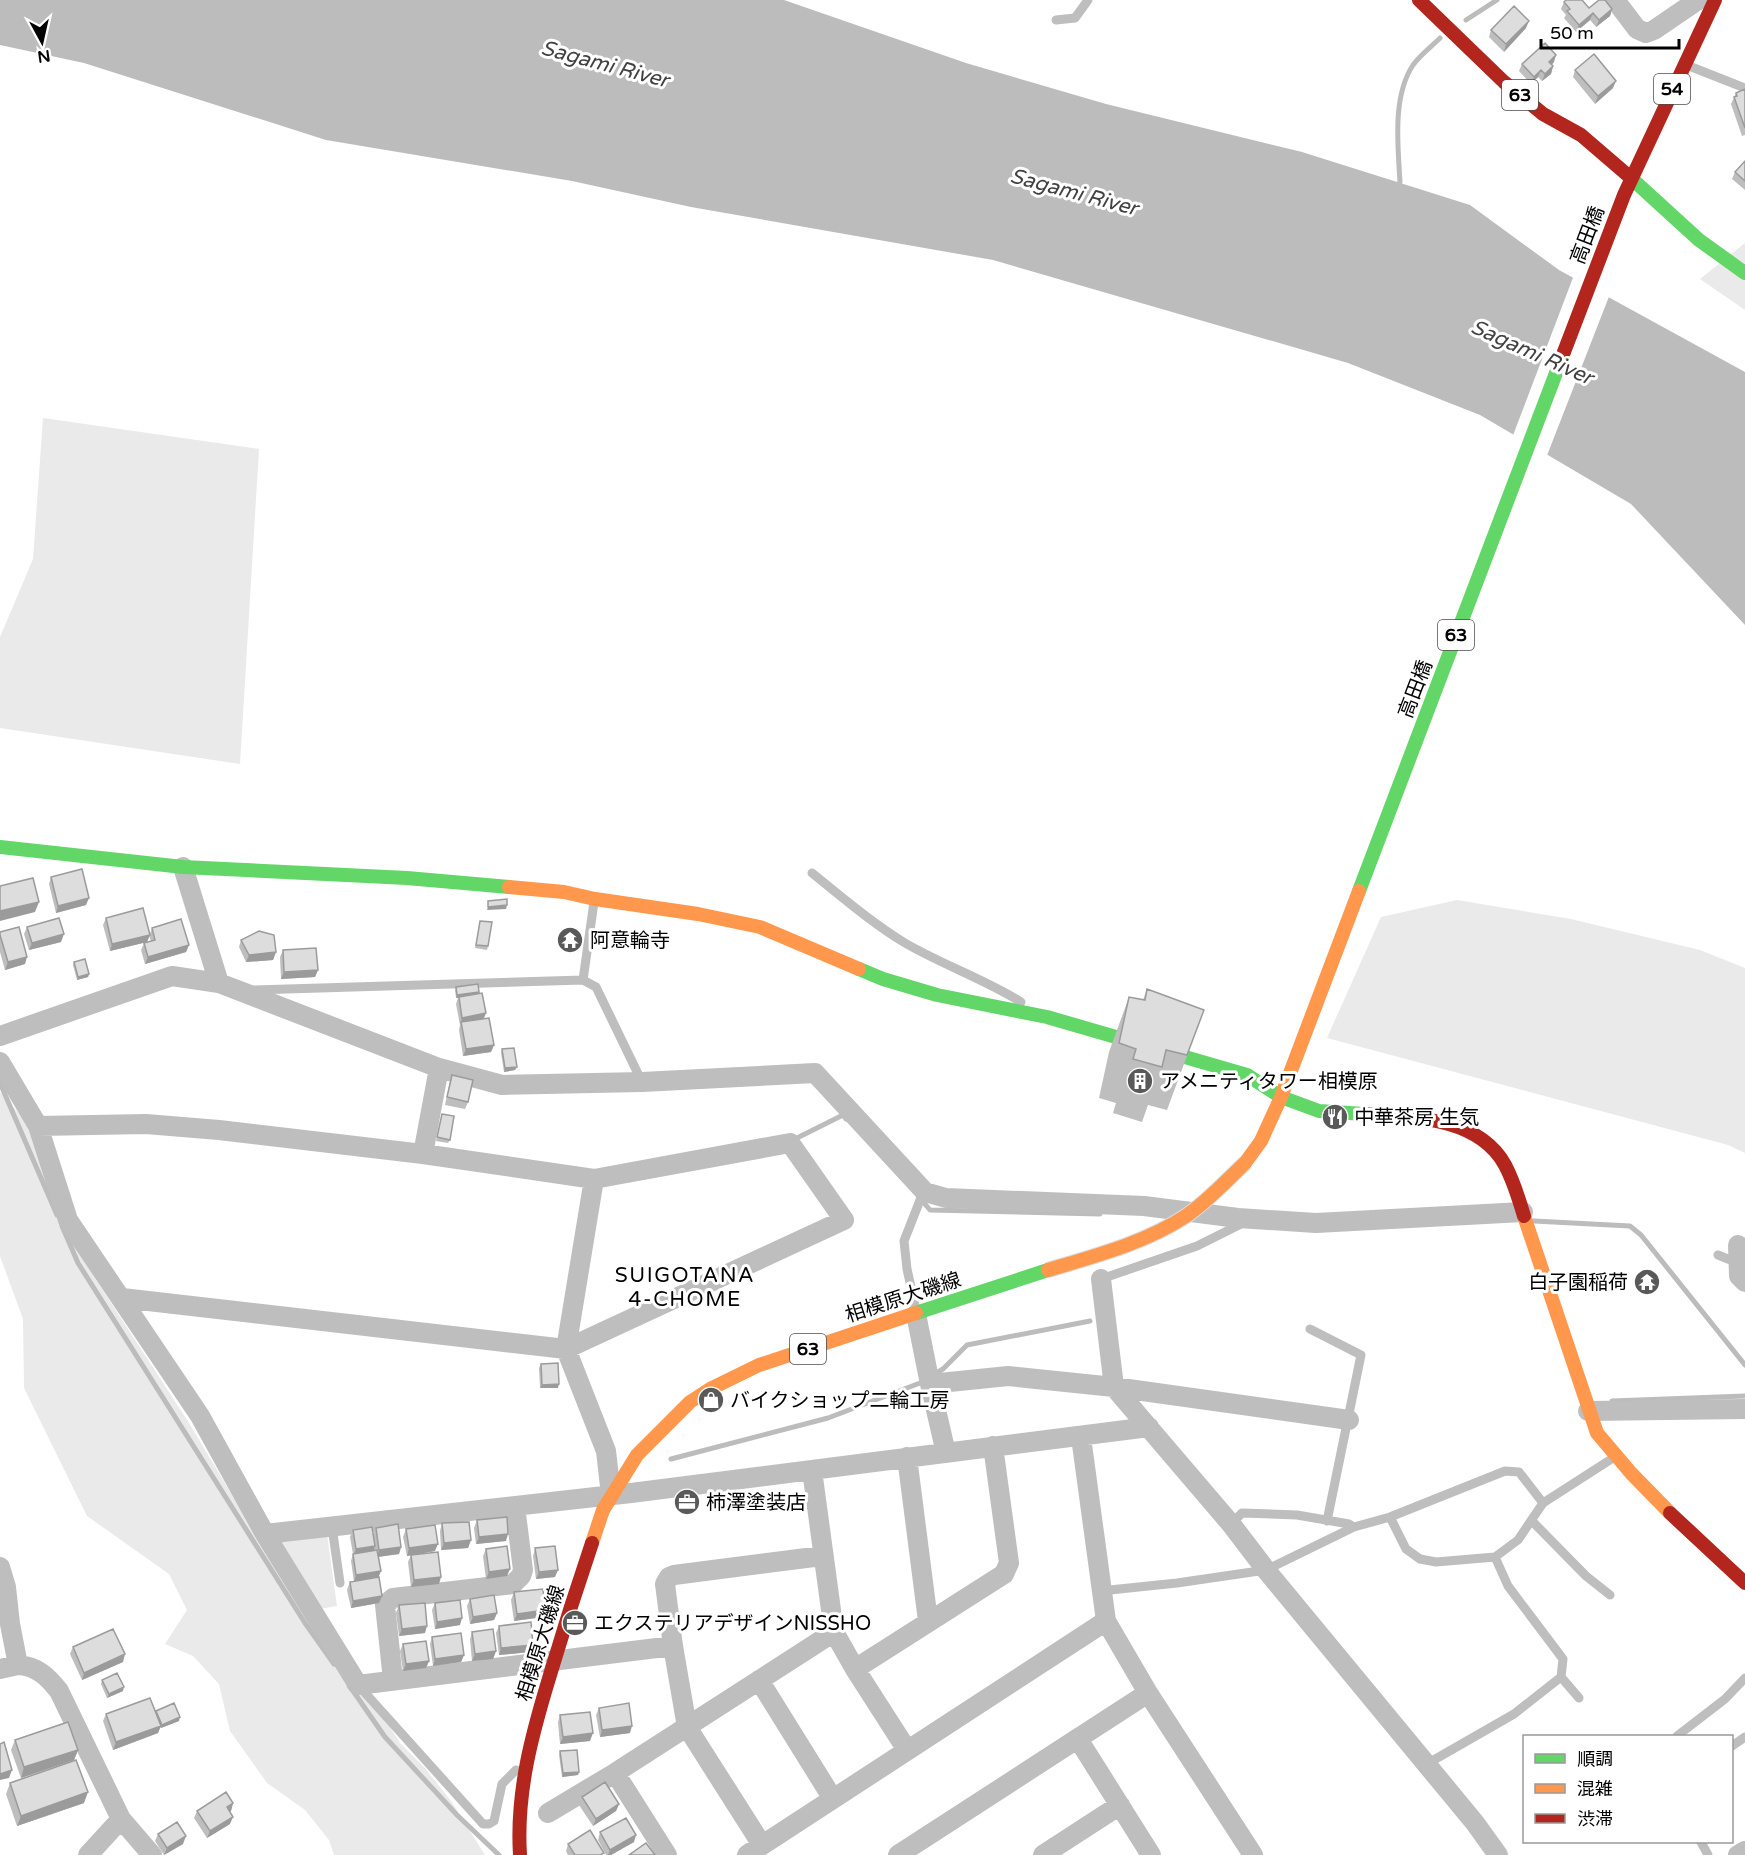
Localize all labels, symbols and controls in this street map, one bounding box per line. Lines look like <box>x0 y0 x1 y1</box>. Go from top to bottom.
north arrow <box>12 12 72 72</box>
scale bar <box>1541 12 1679 50</box>
text: 50 m <box>1550 22 1594 44</box>
water label: Sagami River <box>538 35 674 94</box>
text: N <box>36 45 52 67</box>
road number: 54 <box>1654 74 1690 104</box>
road number: 63 <box>1502 80 1538 110</box>
water label: Sagami River <box>1007 163 1143 222</box>
street label: 高田橋 <box>1566 203 1610 268</box>
water label: Sagami River <box>1467 314 1599 392</box>
road number: 63 <box>1438 620 1474 650</box>
street label: 高田橋 <box>1394 657 1438 722</box>
temple icon: 阿意輪寺 <box>555 925 585 955</box>
place label: 阿意輪寺 <box>590 929 670 953</box>
building icon: アメニティタワー相模原 <box>1125 1066 1155 1096</box>
place label: アメニティタワー相模原 <box>1160 1070 1378 1094</box>
restaurant icon: 中華茶房 生気 <box>1320 1102 1350 1132</box>
place label: 中華茶房 生気 <box>1354 1106 1479 1130</box>
district label: SUIGOTANA 4-CHOME <box>615 1263 755 1312</box>
temple icon: 白子園稲荷 <box>1632 1267 1662 1297</box>
street label: 相模原大磯線 <box>843 1268 964 1328</box>
place label: 白子園稲荷 <box>1528 1271 1628 1295</box>
road number: 63 <box>790 1334 826 1364</box>
shop icon: バイクショップ二輪工房 <box>696 1385 726 1415</box>
place label: バイクショップ二輪工房 <box>730 1389 950 1413</box>
office icon: 柿澤塗装店 <box>672 1487 702 1517</box>
place label: 柿澤塗装店 <box>706 1491 806 1515</box>
street label: 相模原大磯線 <box>512 1582 570 1704</box>
office icon: エクステリアデザインNISSHO <box>560 1608 590 1638</box>
place label: エクステリアデザインNISSHO <box>594 1612 871 1636</box>
legend <box>1523 1735 1733 1843</box>
text: 順調 <box>1577 1748 1613 1770</box>
text: 混雑 <box>1577 1778 1613 1800</box>
text: 渋滞 <box>1577 1808 1613 1830</box>

